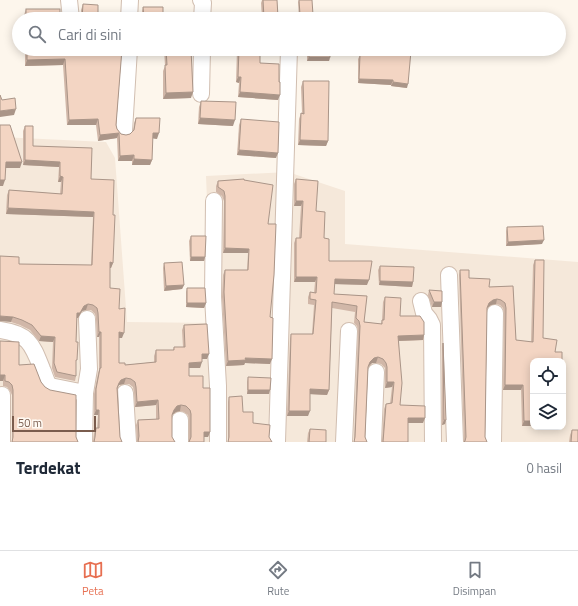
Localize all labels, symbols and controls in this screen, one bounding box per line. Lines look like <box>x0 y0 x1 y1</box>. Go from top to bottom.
search box <box>12 12 566 56</box>
icon: search <box>26 23 48 45</box>
text: Cari di sini <box>58 23 122 46</box>
map controls <box>530 358 566 430</box>
button: locate <box>530 358 566 394</box>
button: layers <box>530 394 566 430</box>
scale bar <box>12 414 96 433</box>
text: 50 m <box>18 415 42 431</box>
text: Terdekat <box>16 455 80 481</box>
text: 0 hasil <box>526 458 562 478</box>
tab: Peta <box>82 559 104 599</box>
tab: Rute <box>267 559 289 599</box>
tab: Disimpan <box>453 559 496 599</box>

